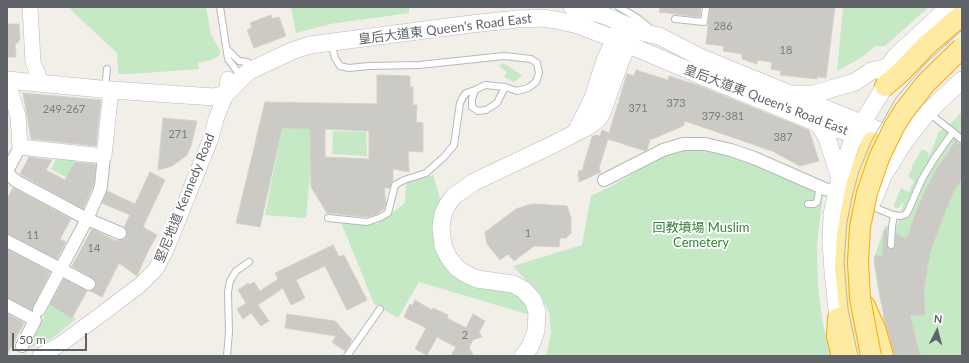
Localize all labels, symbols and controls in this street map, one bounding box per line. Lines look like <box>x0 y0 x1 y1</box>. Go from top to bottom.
street label: 皇后大道東 Queen's Road East <box>357 11 533 47</box>
house number: 286 <box>713 19 733 33</box>
house number: 18 <box>780 43 792 57</box>
street label: 皇后大道東 Queen's Road East <box>682 61 850 139</box>
house number: 373 <box>666 96 686 110</box>
house number: 371 <box>628 101 648 115</box>
house number: 249-267 <box>43 102 85 116</box>
house number: 379-381 <box>702 109 744 123</box>
house number: 271 <box>168 127 188 141</box>
house number: 387 <box>773 130 793 144</box>
street label: 堅尼地道 Kennedy Road <box>152 131 218 265</box>
park label: 回教墳場 Muslim Cemetery <box>652 220 750 251</box>
house number: 1 <box>525 226 531 240</box>
house number: 11 <box>27 228 39 242</box>
house number: 14 <box>88 241 100 255</box>
north arrow <box>917 311 957 351</box>
text: N <box>933 312 943 325</box>
scale bar <box>14 325 89 351</box>
house number: 2 <box>462 328 468 342</box>
text: 50 m <box>19 332 46 347</box>

